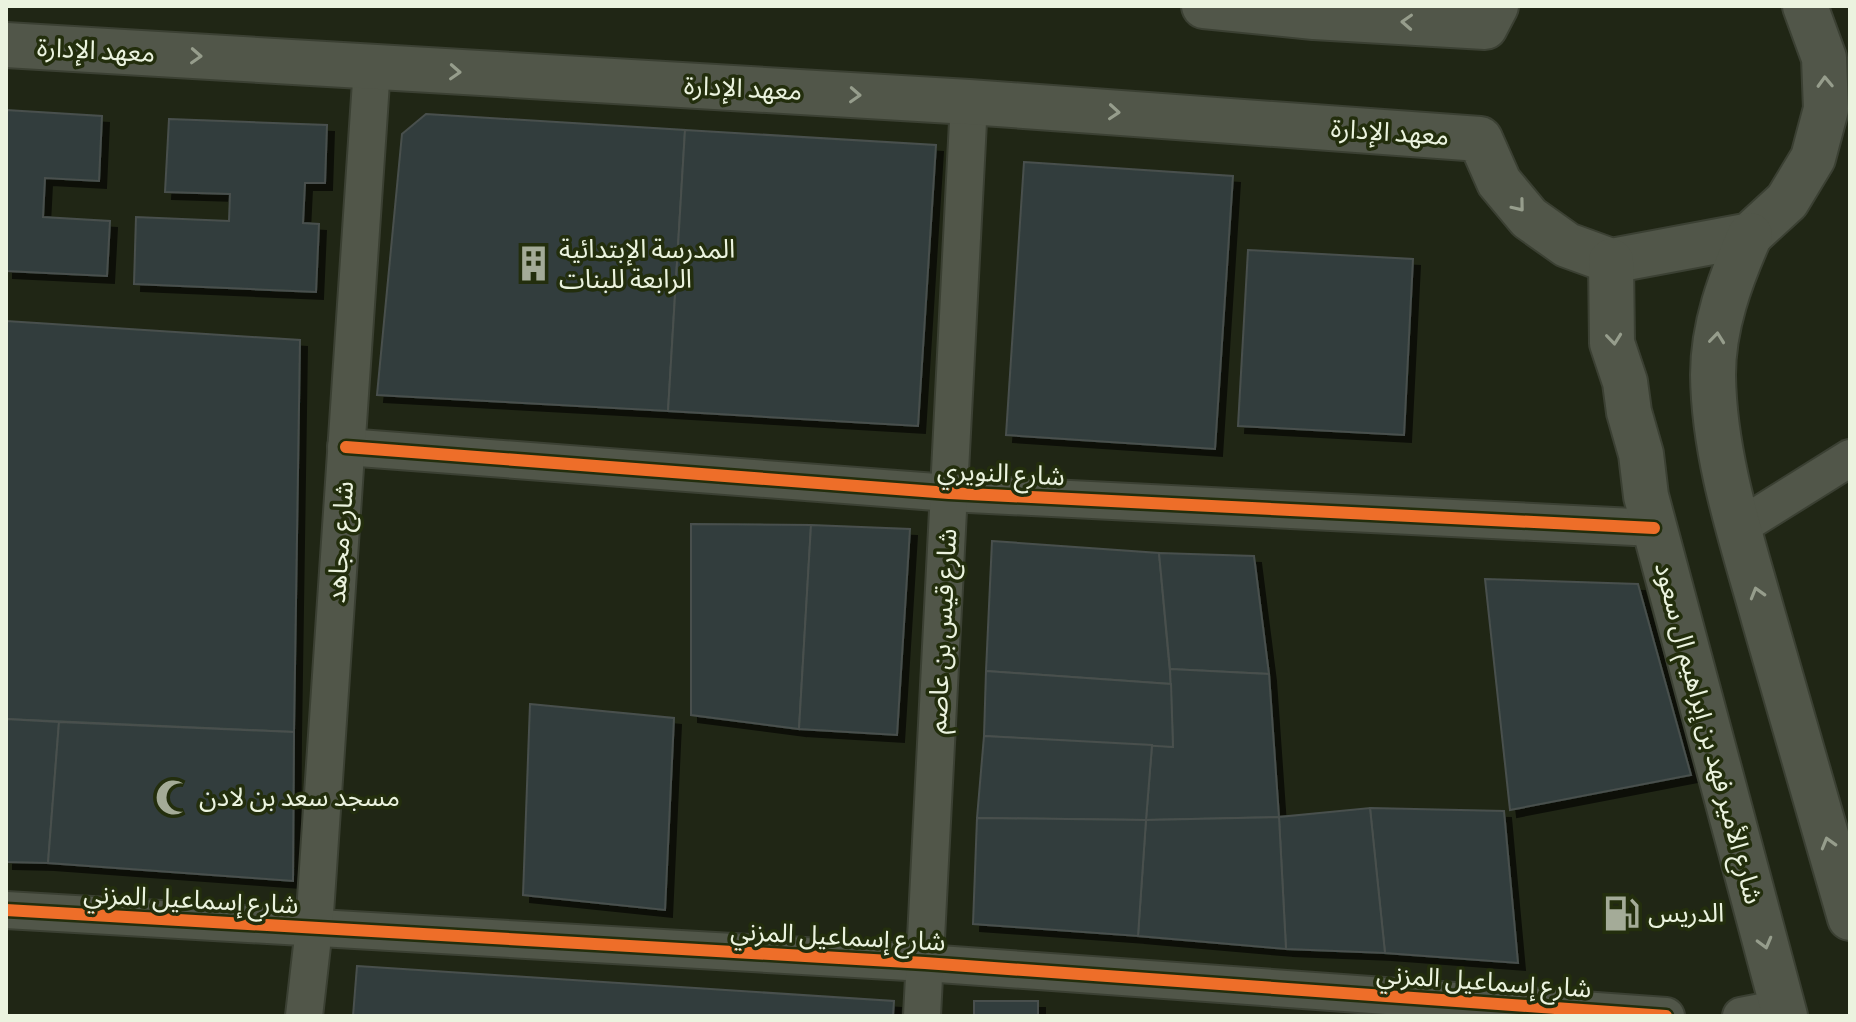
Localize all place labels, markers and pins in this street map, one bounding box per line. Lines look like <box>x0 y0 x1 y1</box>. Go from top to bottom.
place label: المدرسة الإبتدائية الرابعة للبنات <box>559 234 735 295</box>
building icon: المدرسة الإبتدائية الرابعة للبنات <box>514 245 552 283</box>
mosque icon: مسجد سعد بن لادن <box>154 778 192 816</box>
place label: مسجد سعد بن لادن <box>199 782 400 813</box>
fuel station icon: الدريس <box>1603 894 1641 932</box>
place label: الدريس <box>1648 898 1724 929</box>

